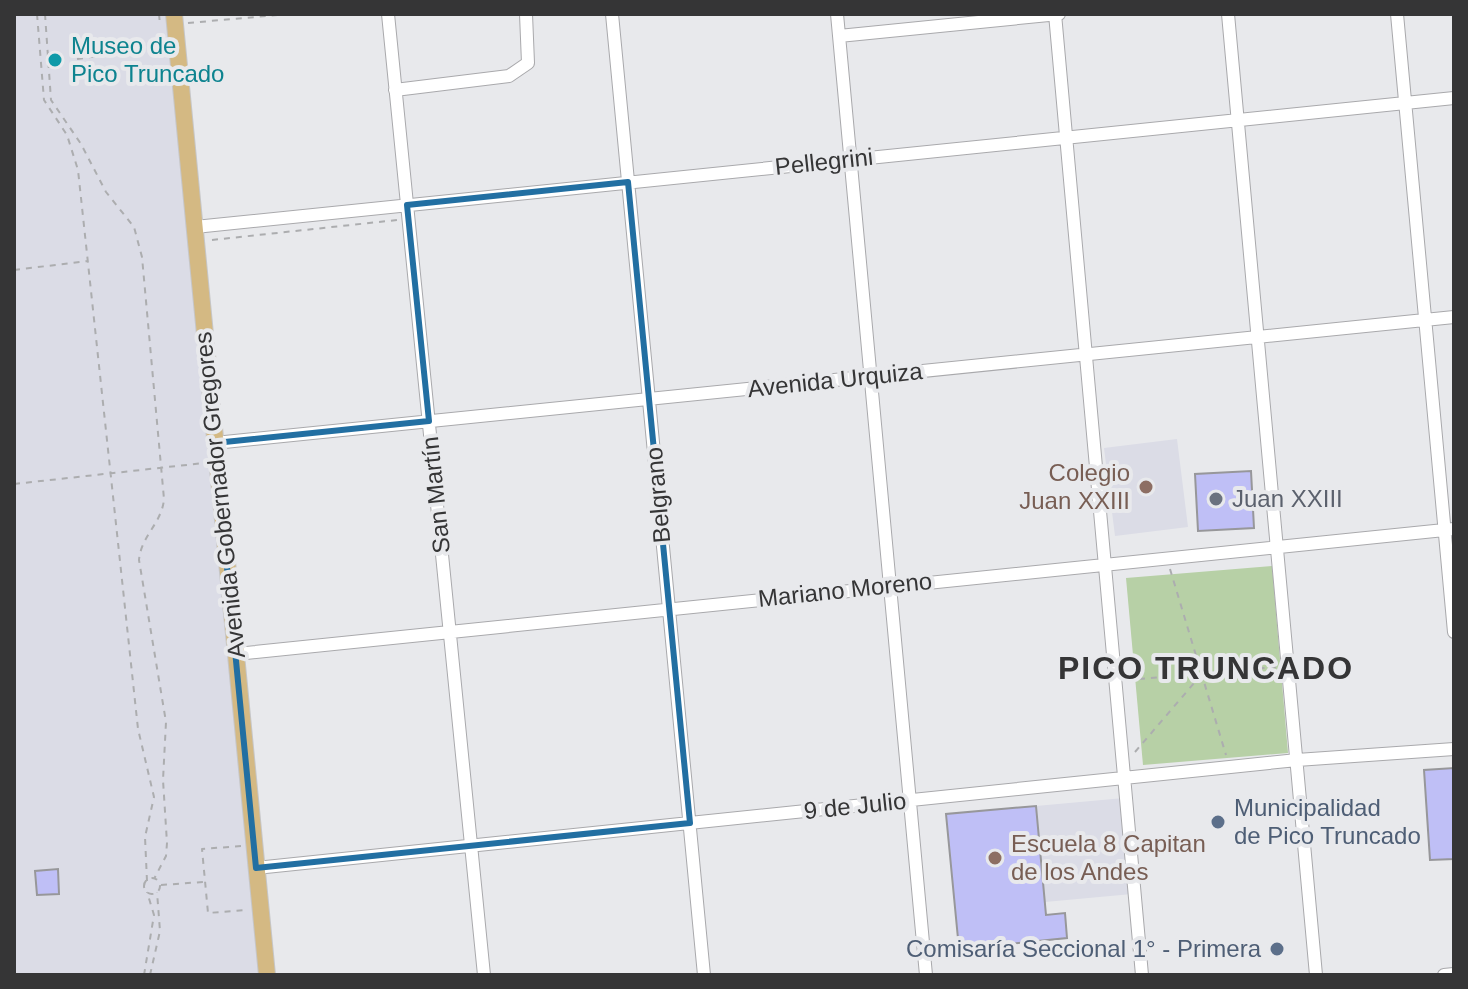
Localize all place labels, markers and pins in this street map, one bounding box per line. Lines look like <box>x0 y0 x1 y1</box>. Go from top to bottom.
place label: Museo de Pico Truncado <box>71 32 224 87</box>
marker: Museo de Pico Truncado <box>46 51 64 69</box>
place label: Colegio Juan XXIII <box>1019 459 1130 514</box>
marker: Colegio Juan XXIII <box>1137 478 1155 496</box>
place label: Juan XXIII <box>1232 485 1343 512</box>
marker: Juan XXIII <box>1207 490 1225 508</box>
place label: Municipalidad de Pico Truncado <box>1234 794 1421 849</box>
marker: Municipalidad de Pico Truncado <box>1209 813 1227 831</box>
place label: Escuela 8 Capitan de los Andes <box>1011 830 1206 885</box>
marker: Escuela 8 Capitan de los Andes <box>986 849 1004 867</box>
place label: Comisaría Seccional 1° - Primera <box>906 935 1262 962</box>
marker: Comisaría Seccional 1° - Primera <box>1268 940 1286 958</box>

